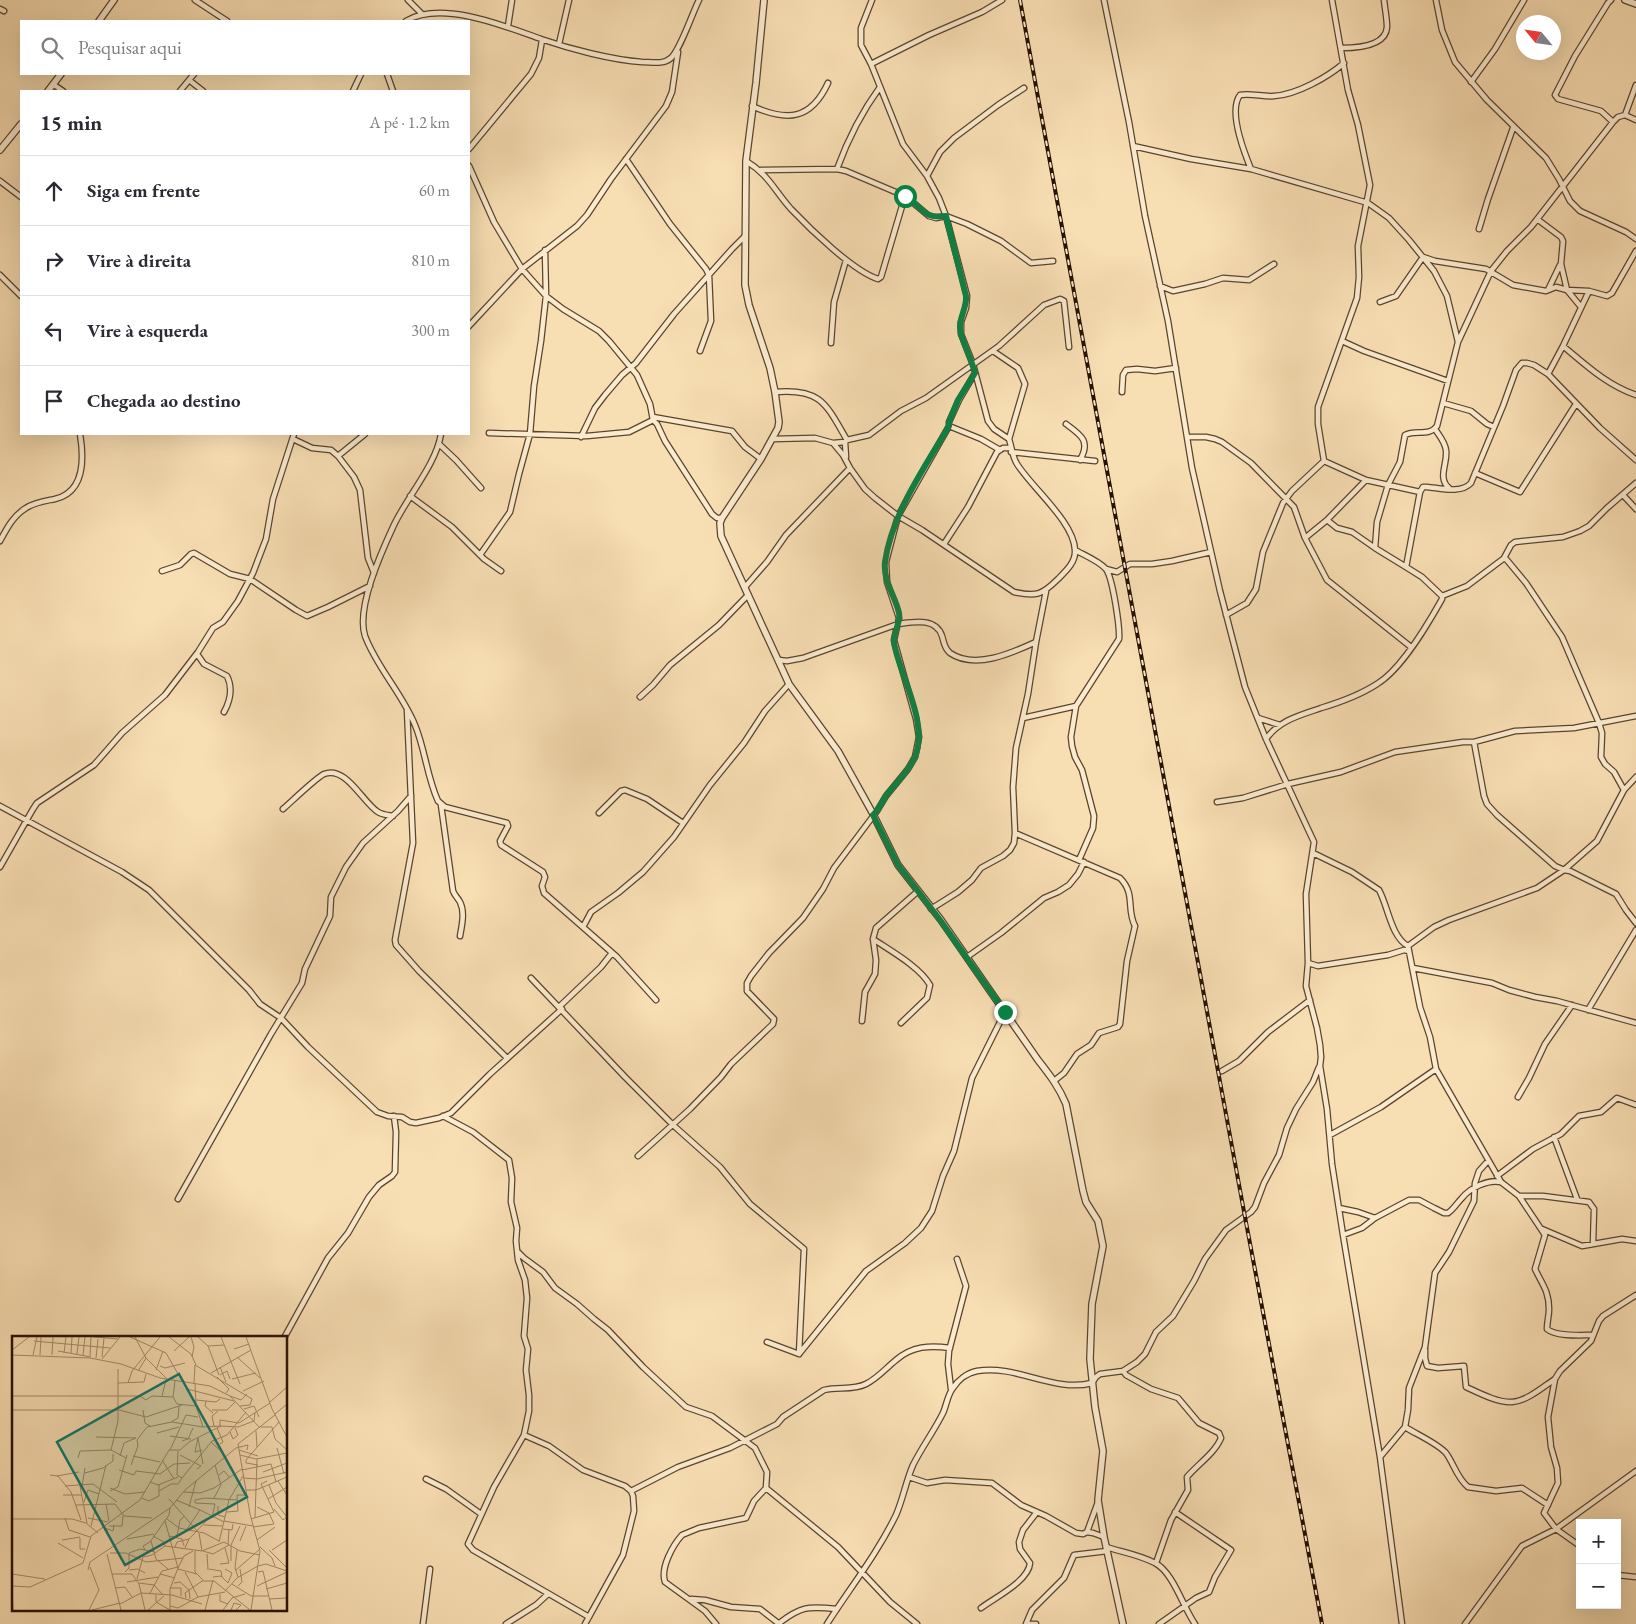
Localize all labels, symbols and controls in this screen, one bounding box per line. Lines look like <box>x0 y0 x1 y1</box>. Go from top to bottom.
north arrow <box>1516 15 1561 60</box>
search box <box>20 20 470 75</box>
icon: search <box>38 34 66 62</box>
text: Pesquisar aqui <box>78 35 182 60</box>
text: 15 min <box>40 109 102 136</box>
text: A pé · 1.2 km <box>369 112 450 133</box>
icon: ahead <box>40 177 68 205</box>
text: Siga em frente <box>87 178 200 203</box>
text: 60 m <box>419 180 450 201</box>
route start <box>894 185 917 208</box>
icon: right <box>40 247 68 275</box>
text: Vire à direita <box>87 248 191 273</box>
text: 810 m <box>411 250 450 271</box>
icon: left <box>40 317 68 345</box>
text: Vire à esquerda <box>87 318 208 343</box>
text: 300 m <box>411 320 450 341</box>
icon: arrive <box>40 387 68 415</box>
text: Chegada ao destino <box>87 388 241 413</box>
route end <box>994 1001 1017 1024</box>
inset map <box>12 1336 288 1612</box>
map controls <box>1576 1519 1621 1609</box>
button: + <box>1576 1519 1621 1564</box>
button: − <box>1576 1564 1621 1609</box>

